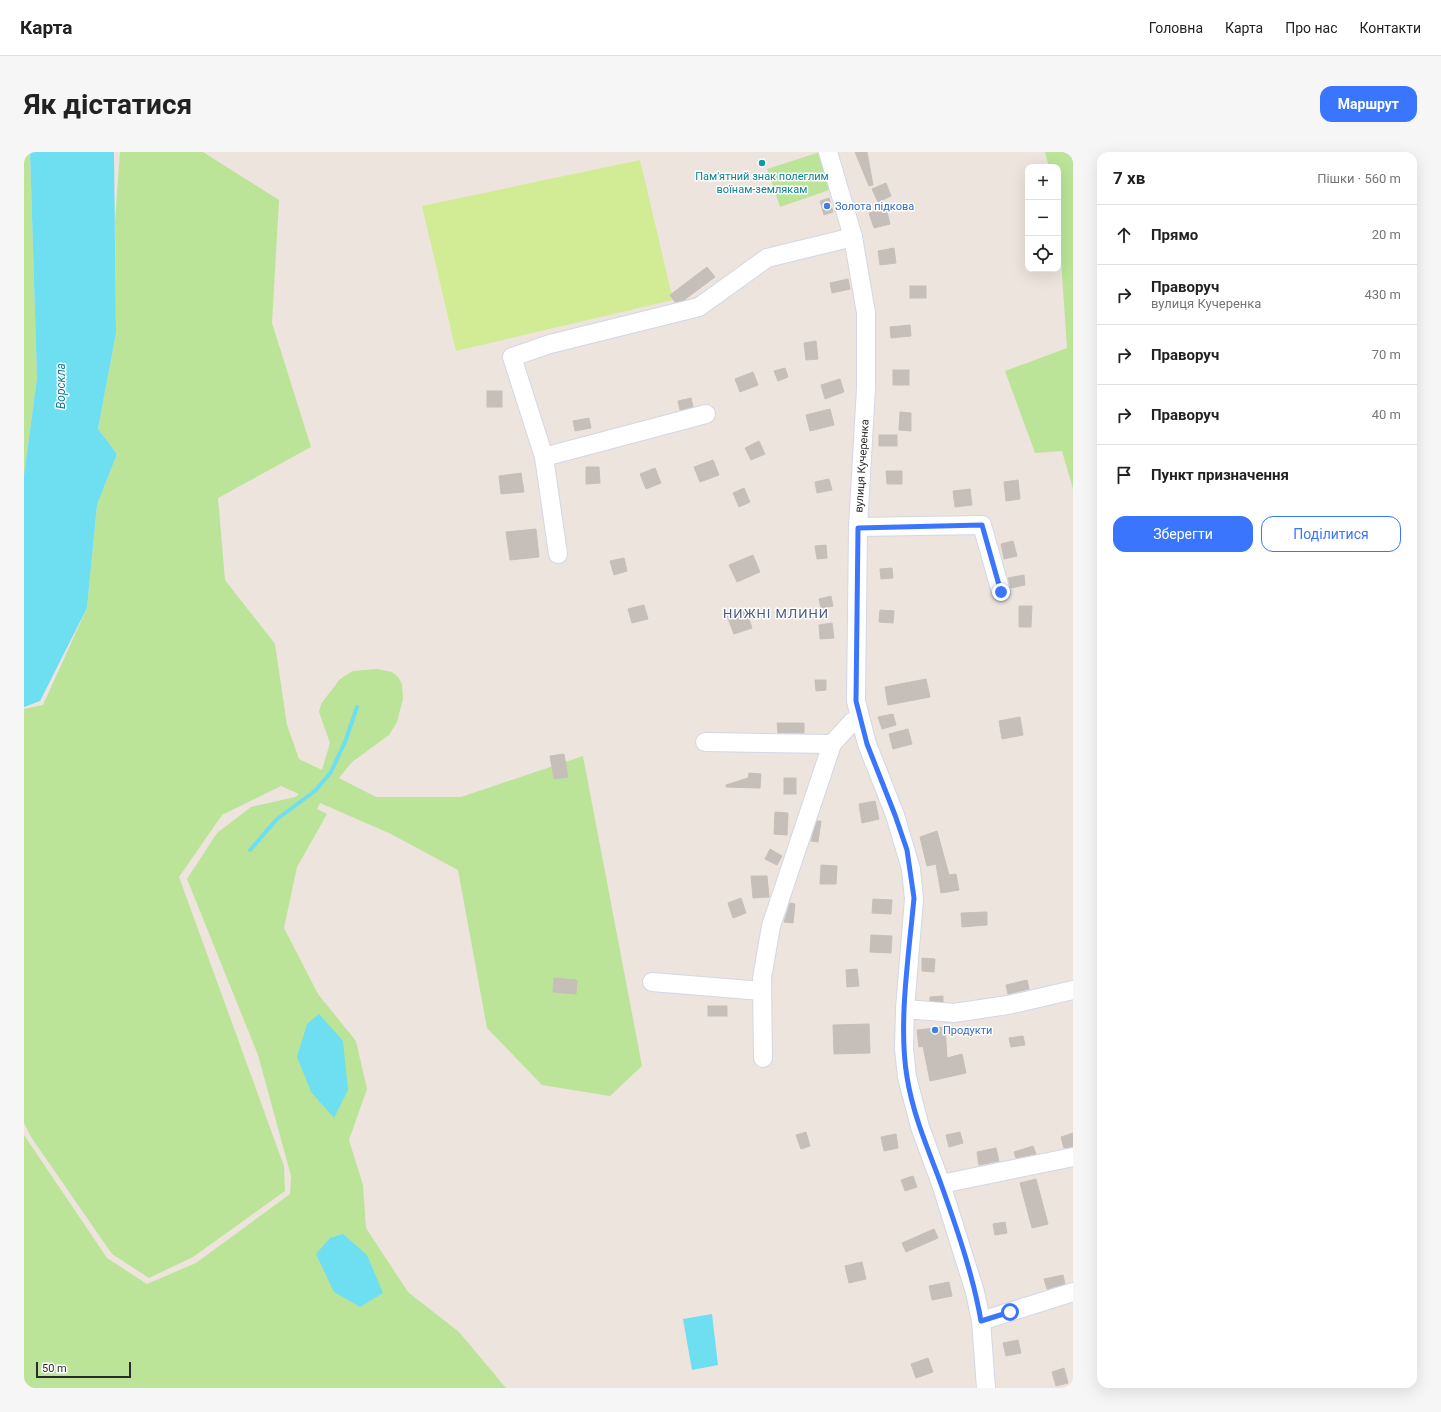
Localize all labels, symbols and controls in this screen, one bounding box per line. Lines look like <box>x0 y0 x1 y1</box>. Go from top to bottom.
text: Карта <box>20 16 72 39</box>
text: Головна <box>1149 20 1203 36</box>
text: Карта <box>1225 20 1263 36</box>
text: Про нас <box>1285 20 1338 36</box>
text: Контакти <box>1360 20 1421 36</box>
button: Маршрут <box>1320 86 1417 122</box>
text: Як дістатися <box>24 88 192 121</box>
marker: Пам'ятний знак полеглим воїнам-землякам <box>757 158 767 168</box>
map controls <box>1025 164 1061 272</box>
button: + <box>1025 164 1061 200</box>
text: 7 хв <box>1113 168 1145 188</box>
place label: Пам'ятний знак полеглим воїнам-землякам <box>695 170 829 196</box>
text: Пішки · 560 m <box>1317 171 1401 186</box>
place label: Золота підкова <box>835 200 914 213</box>
button: − <box>1025 200 1061 236</box>
marker: Золота підкова <box>822 201 832 211</box>
icon: ahead <box>1113 224 1135 246</box>
text: Прямо <box>1151 226 1198 244</box>
text: 20 m <box>1372 227 1401 242</box>
button: locate <box>1025 236 1061 272</box>
text: Праворуч <box>1151 278 1219 296</box>
icon: right <box>1113 284 1135 306</box>
text: 430 m <box>1364 287 1401 302</box>
text: вулиця Кучеренка <box>1151 296 1261 311</box>
icon: right <box>1113 344 1135 366</box>
text: Праворуч <box>1151 346 1219 364</box>
text: 70 m <box>1372 347 1401 362</box>
water label: Ворскла <box>54 363 68 409</box>
icon: right <box>1113 404 1135 426</box>
text: Праворуч <box>1151 406 1219 424</box>
text: 40 m <box>1372 407 1401 422</box>
street label: вулиця Кучеренка <box>852 419 872 513</box>
icon: arrive <box>1113 464 1135 486</box>
text: Пункт призначення <box>1151 466 1289 484</box>
button: Зберегти <box>1113 516 1253 552</box>
button: Поділитися <box>1261 516 1401 552</box>
route end <box>992 583 1010 601</box>
district label: НИЖНІ МЛИНИ <box>723 606 829 621</box>
place label: Продукти <box>943 1024 992 1037</box>
marker: Продукти <box>930 1025 940 1035</box>
route start <box>1001 1303 1019 1321</box>
scale bar <box>36 1360 131 1379</box>
text: 50 m <box>42 1362 67 1375</box>

